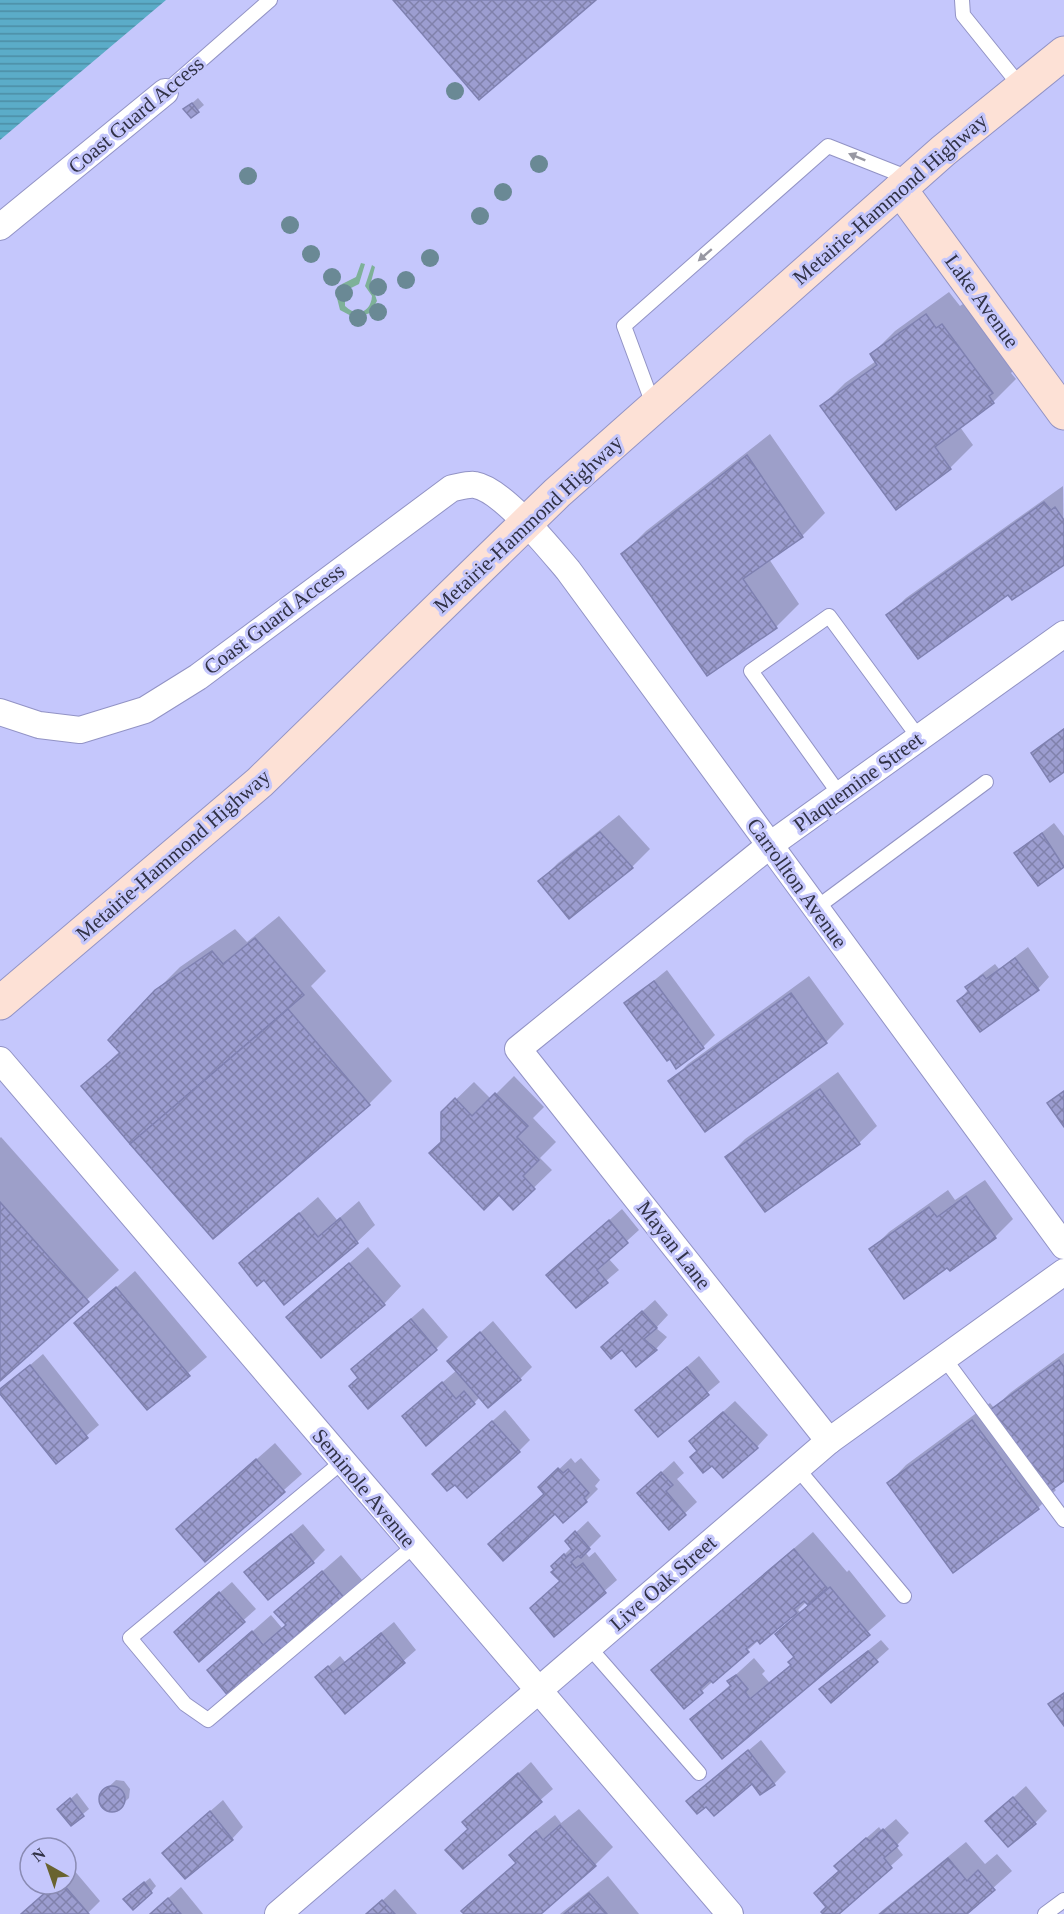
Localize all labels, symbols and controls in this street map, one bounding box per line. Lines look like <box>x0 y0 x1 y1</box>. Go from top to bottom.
street label: Coast Guard Access <box>64 51 208 179</box>
street label: Metairie-Hammond Highway <box>788 108 992 290</box>
one-way arrow <box>847 152 865 162</box>
one-way arrow <box>698 248 713 261</box>
street label: Lake Avenue <box>940 250 1024 352</box>
street label: Metairie-Hammond Highway <box>429 430 628 618</box>
street label: Coast Guard Access <box>199 559 349 679</box>
street label: Plaquemine Street <box>789 727 927 837</box>
street label: Metairie-Hammond Highway <box>71 764 275 946</box>
street label: Carrollton Avenue <box>742 814 852 952</box>
street label: Mayan Lane <box>632 1196 716 1294</box>
street label: Seminole Avenue <box>308 1424 420 1552</box>
street label: Live Oak Street <box>605 1530 721 1636</box>
north arrow <box>18 1836 78 1896</box>
text: N <box>29 1844 49 1865</box>

